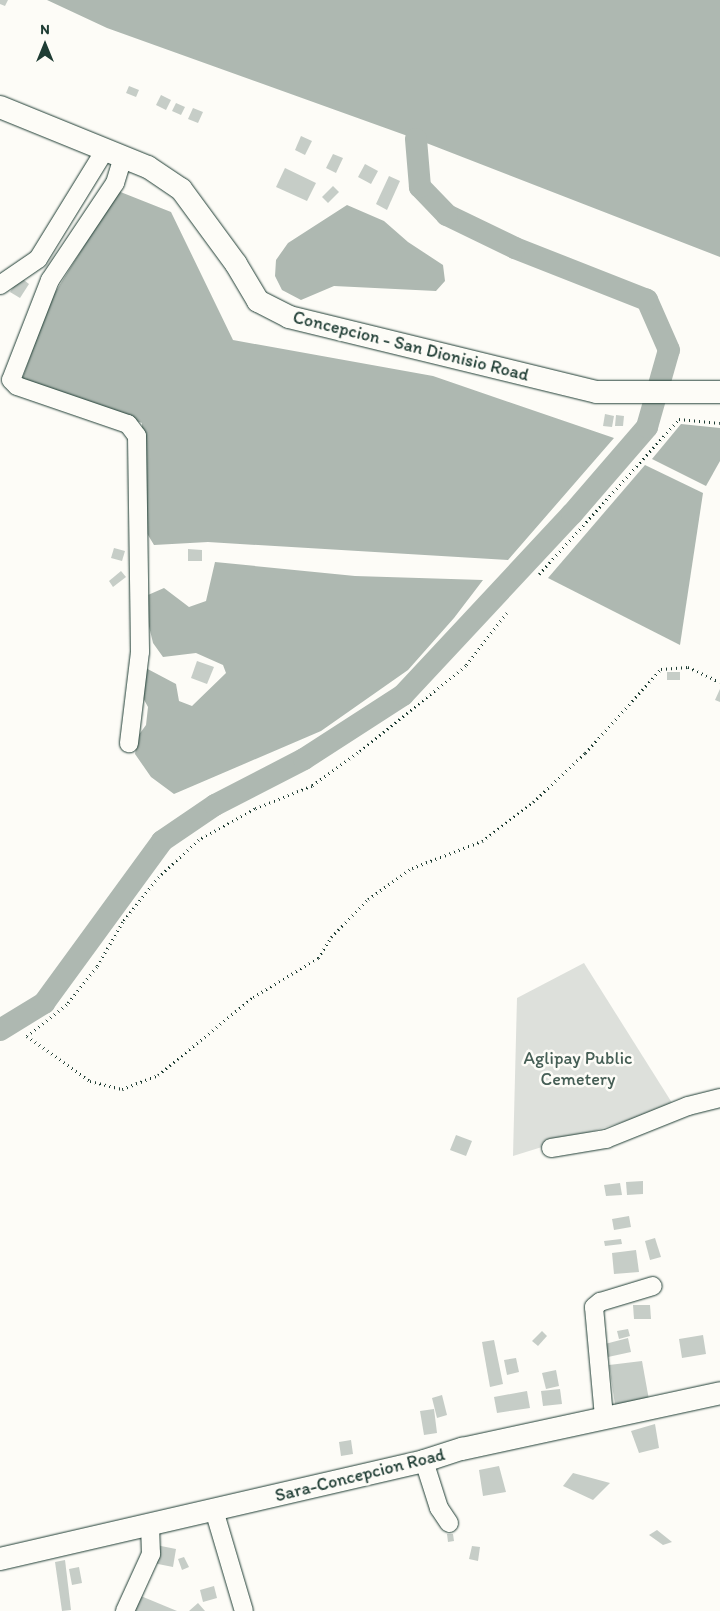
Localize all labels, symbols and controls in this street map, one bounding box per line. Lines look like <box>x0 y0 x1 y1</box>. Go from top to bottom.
north arrow <box>20 20 70 70</box>
text: N <box>40 21 50 38</box>
street label: Concepcion - San Dionisio Road <box>290 306 532 386</box>
park label: Aglipay Public Cemetery <box>523 1048 633 1090</box>
street label: Sara-Concepcion Road <box>273 1443 447 1507</box>

